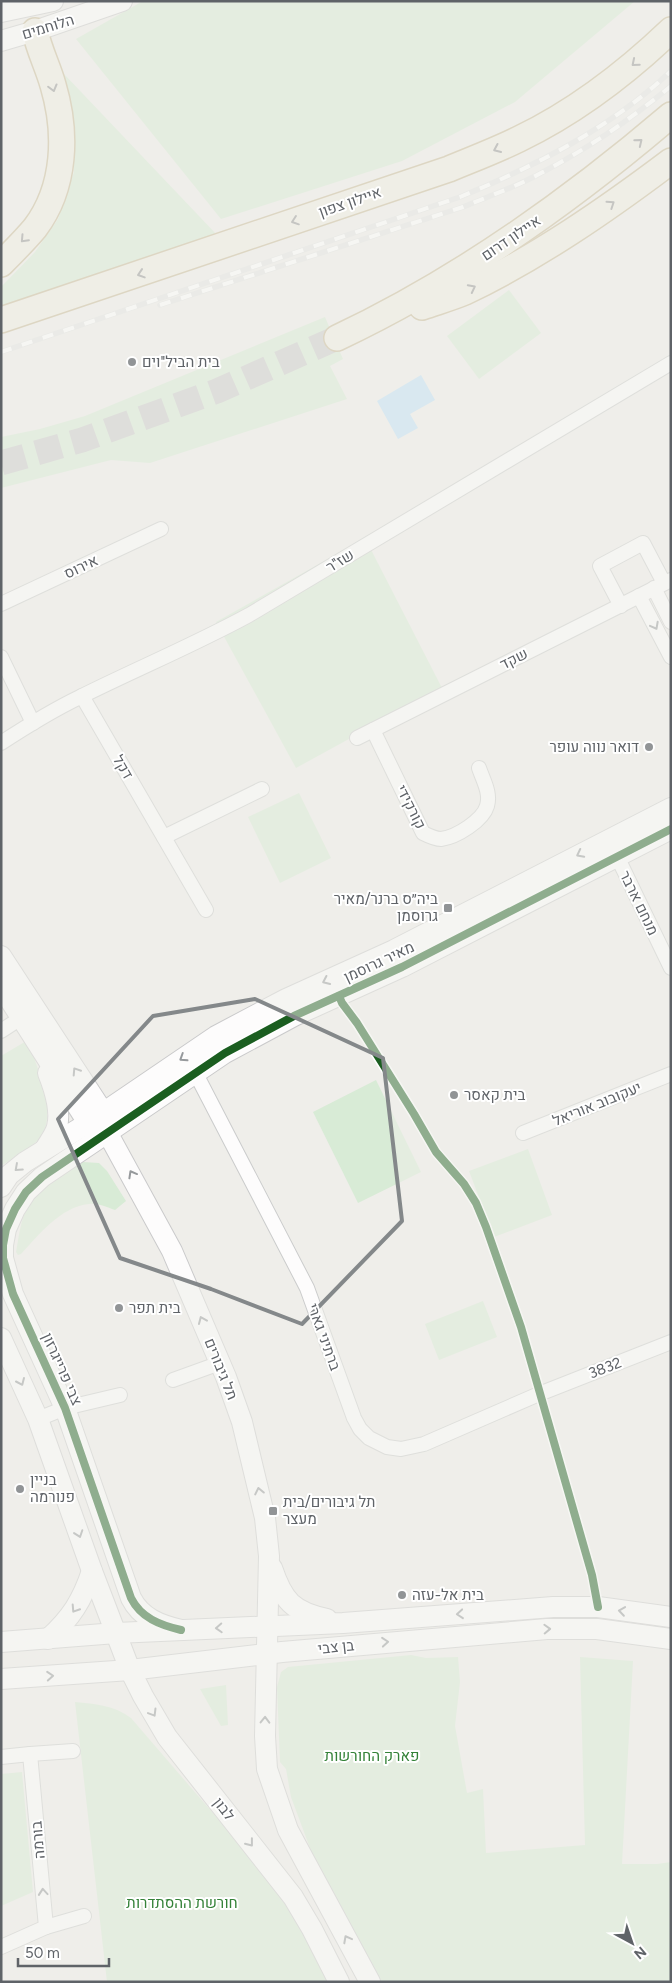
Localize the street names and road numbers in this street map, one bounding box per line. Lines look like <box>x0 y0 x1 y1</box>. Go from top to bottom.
street label: הלוחמים <box>20 11 76 43</box>
street label: איילון צפון <box>316 183 384 221</box>
street label: איילון דרום <box>478 212 544 264</box>
street label: שז"ר <box>323 546 357 576</box>
street label: אירוס <box>61 551 101 583</box>
street label: שקד <box>497 644 531 674</box>
street label: דקל <box>109 752 137 782</box>
street label: קורקידי <box>392 782 430 832</box>
street label: מנחם ארבר <box>616 868 662 938</box>
street label: מאיר גרוסמן <box>341 938 417 986</box>
street label: יעקובוב אוריאל <box>550 1078 644 1130</box>
street label: ברתיני גארי <box>304 1301 344 1373</box>
street label: צבי פרייגרזון <box>38 1330 86 1408</box>
street label: תל גיבורים <box>201 1336 241 1402</box>
street label: 3832 <box>586 1354 624 1382</box>
street label: בן צבי <box>317 1636 355 1658</box>
street label: לבון <box>209 1794 239 1824</box>
street label: בורמה <box>27 1820 49 1860</box>

